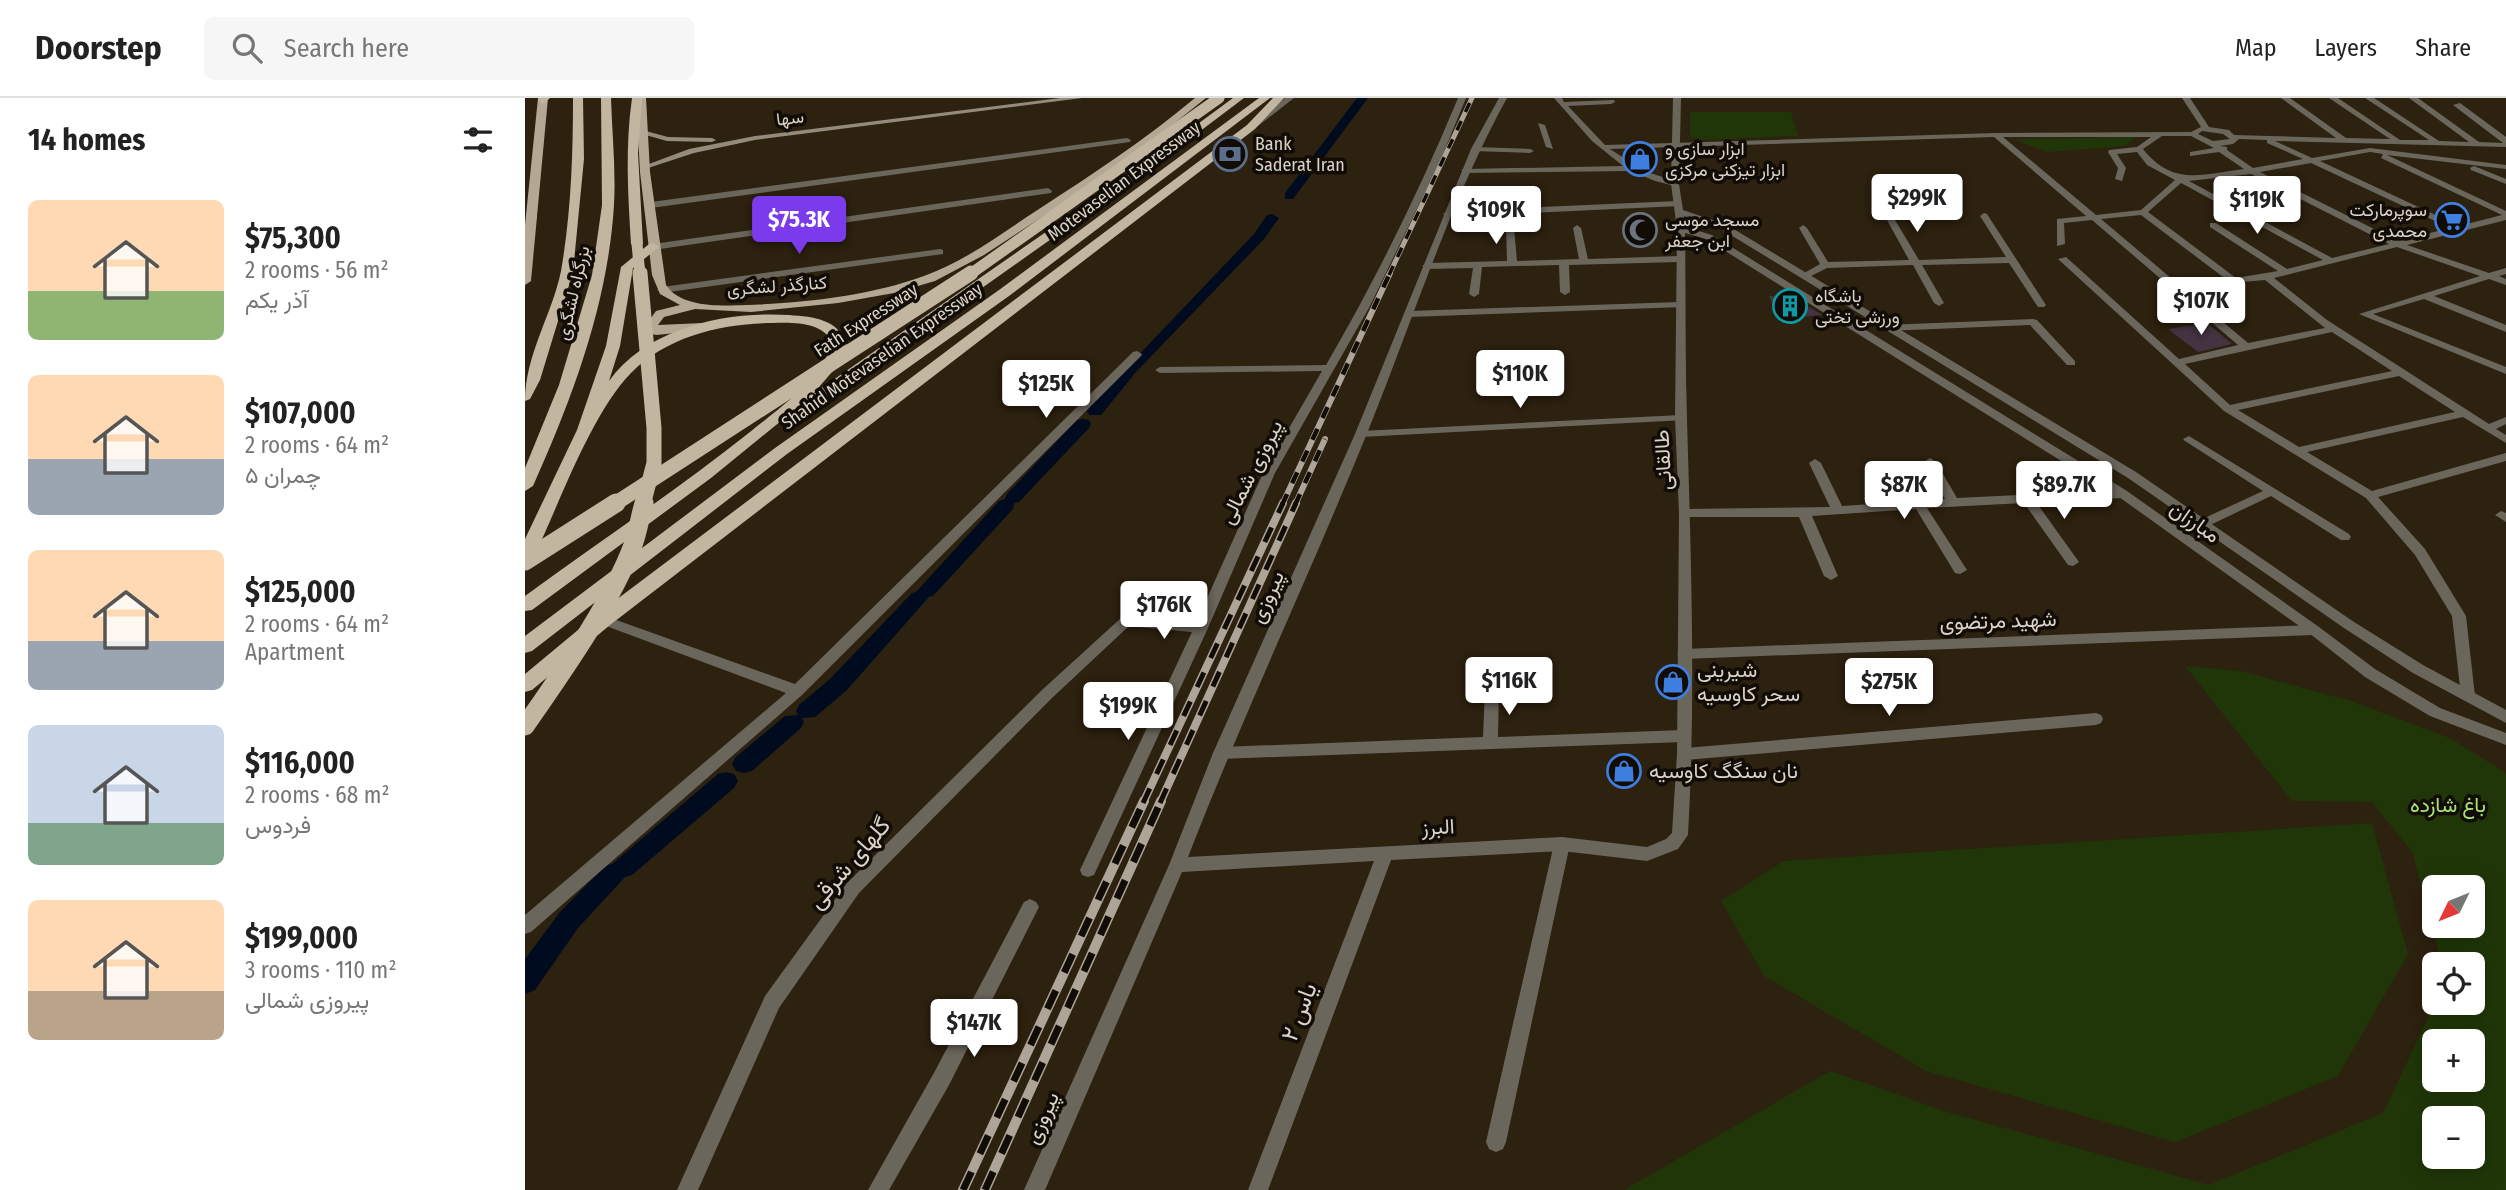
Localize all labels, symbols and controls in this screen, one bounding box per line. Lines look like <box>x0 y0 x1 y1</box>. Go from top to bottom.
search box <box>204 17 694 80</box>
text: Doorstep <box>35 28 162 68</box>
icon: search <box>228 29 266 67</box>
text: Search here <box>284 33 409 64</box>
text: Map <box>2235 34 2277 62</box>
text: Layers <box>2315 34 2377 62</box>
text: Share <box>2415 34 2471 62</box>
street label: سها <box>775 105 805 131</box>
street label: Motevaselian Expressway <box>1043 116 1205 246</box>
icon: filters <box>459 121 497 159</box>
text: 14 homes <box>28 122 145 158</box>
place label: Bank Saderat Iran <box>1255 133 1345 176</box>
bank icon: Bank Saderat Iran <box>1211 135 1249 173</box>
place label: ابزار سازی و ابزار تیزکنی مرکزی <box>1665 138 1785 181</box>
shop icon: ابزار سازی و ابزار تیزکنی مرکزی <box>1621 140 1659 178</box>
pin: $299K <box>1868 174 1966 234</box>
pin: $119K <box>2208 176 2306 236</box>
text: $299K <box>1888 183 1946 211</box>
text: $119K <box>2230 185 2284 213</box>
pin: $109K <box>1447 186 1545 246</box>
text: $109K <box>1467 195 1525 223</box>
pin: $75.3K <box>742 197 856 256</box>
place label: سوپرمارکت محمدی <box>2350 199 2427 242</box>
supermarket icon: سوپرمارکت محمدی <box>2433 201 2471 239</box>
text: $75.3K <box>768 205 830 233</box>
place label: مسجد موسی ابن جعفر <box>1664 209 1759 252</box>
mosque icon: مسجد موسی ابن جعفر <box>1621 211 1659 249</box>
text: $75,300 <box>245 220 341 256</box>
icon: home <box>84 228 168 312</box>
street label: بزرگراه لشگری <box>551 244 595 342</box>
text: 2 rooms · 56 m² <box>245 256 389 284</box>
street label: کنارگذر لشگری <box>726 272 828 300</box>
street label: Shahid Motevaselian Expressway <box>777 278 987 434</box>
street label: Fath Expressway <box>810 278 922 362</box>
pin: $107K <box>2152 278 2250 337</box>
place label: باشگاه ورزشی تختی <box>1815 285 1900 328</box>
text: آذر یکم <box>245 286 308 314</box>
text: $107K <box>2173 286 2229 314</box>
building icon: باشگاه ورزشی تختی <box>1771 287 1809 325</box>
pin: $110K <box>1471 350 1569 410</box>
text: $110K <box>1492 359 1548 387</box>
pin: $125K <box>997 360 1095 420</box>
text: $125K <box>1018 369 1074 397</box>
text: $107,000 <box>245 395 356 431</box>
icon: home <box>84 403 168 487</box>
street label: پیروزی شمالی <box>1214 416 1289 529</box>
street label: طالقانی <box>1648 429 1678 491</box>
text: 2 rooms · 64 m² <box>245 431 389 459</box>
text: چمران ۵ <box>245 461 321 489</box>
pin: $87K <box>1863 462 1945 521</box>
pin: $89.7K <box>2007 462 2121 521</box>
text: $87K <box>1881 470 1927 498</box>
text: $89.7K <box>2032 470 2096 498</box>
street label: مبارزان <box>2165 495 2225 549</box>
street label: پیروزی <box>1244 567 1291 628</box>
text: $125,000 <box>245 574 356 610</box>
icon: home <box>84 578 168 662</box>
pin: $176K <box>1115 582 1213 641</box>
text: $176K <box>1136 590 1192 618</box>
street label: شهید مرتضوی <box>1939 606 2057 636</box>
text: 2 rooms · 64 m² <box>245 610 389 638</box>
text: Apartment <box>245 638 345 666</box>
place label: شیرینی سحر کاوسیه <box>1697 657 1800 707</box>
pin: $116K <box>1460 658 1558 717</box>
pin: $275K <box>1840 658 1938 718</box>
shop icon: شیرینی سحر کاوسیه <box>1654 663 1692 701</box>
text: $116K <box>1481 666 1537 694</box>
text: $275K <box>1861 667 1917 695</box>
pin: $199K <box>1079 682 1177 742</box>
text: $199K <box>1099 691 1157 719</box>
text: $116,000 <box>245 745 355 781</box>
shop icon: نان سنگگ کاوسیه <box>1605 752 1643 790</box>
icon: home <box>84 753 168 837</box>
place label: نان سنگگ کاوسیه <box>1649 758 1798 784</box>
text: 2 rooms · 68 m² <box>245 781 390 809</box>
park label: باغ شازده <box>2410 792 2486 819</box>
text: فردوس <box>245 811 311 839</box>
street label: گلهای شرقی <box>802 811 897 915</box>
street label: البرز <box>1420 813 1455 841</box>
north arrow <box>2422 875 2485 938</box>
map controls <box>2422 875 2485 1169</box>
text: $199,000 <box>245 920 358 956</box>
icon: home <box>84 928 168 1012</box>
button: locate <box>2422 952 2485 1015</box>
text: 3 rooms · 110 m² <box>245 956 396 984</box>
street label: یاس ۲ <box>1275 979 1323 1045</box>
text: پیروزی شمالی <box>245 986 369 1014</box>
pin: $147K <box>925 1000 1023 1059</box>
text: $147K <box>947 1008 1001 1036</box>
button: + <box>2422 1029 2485 1092</box>
street label: پیروزی <box>1019 1088 1066 1149</box>
button: − <box>2422 1106 2485 1169</box>

